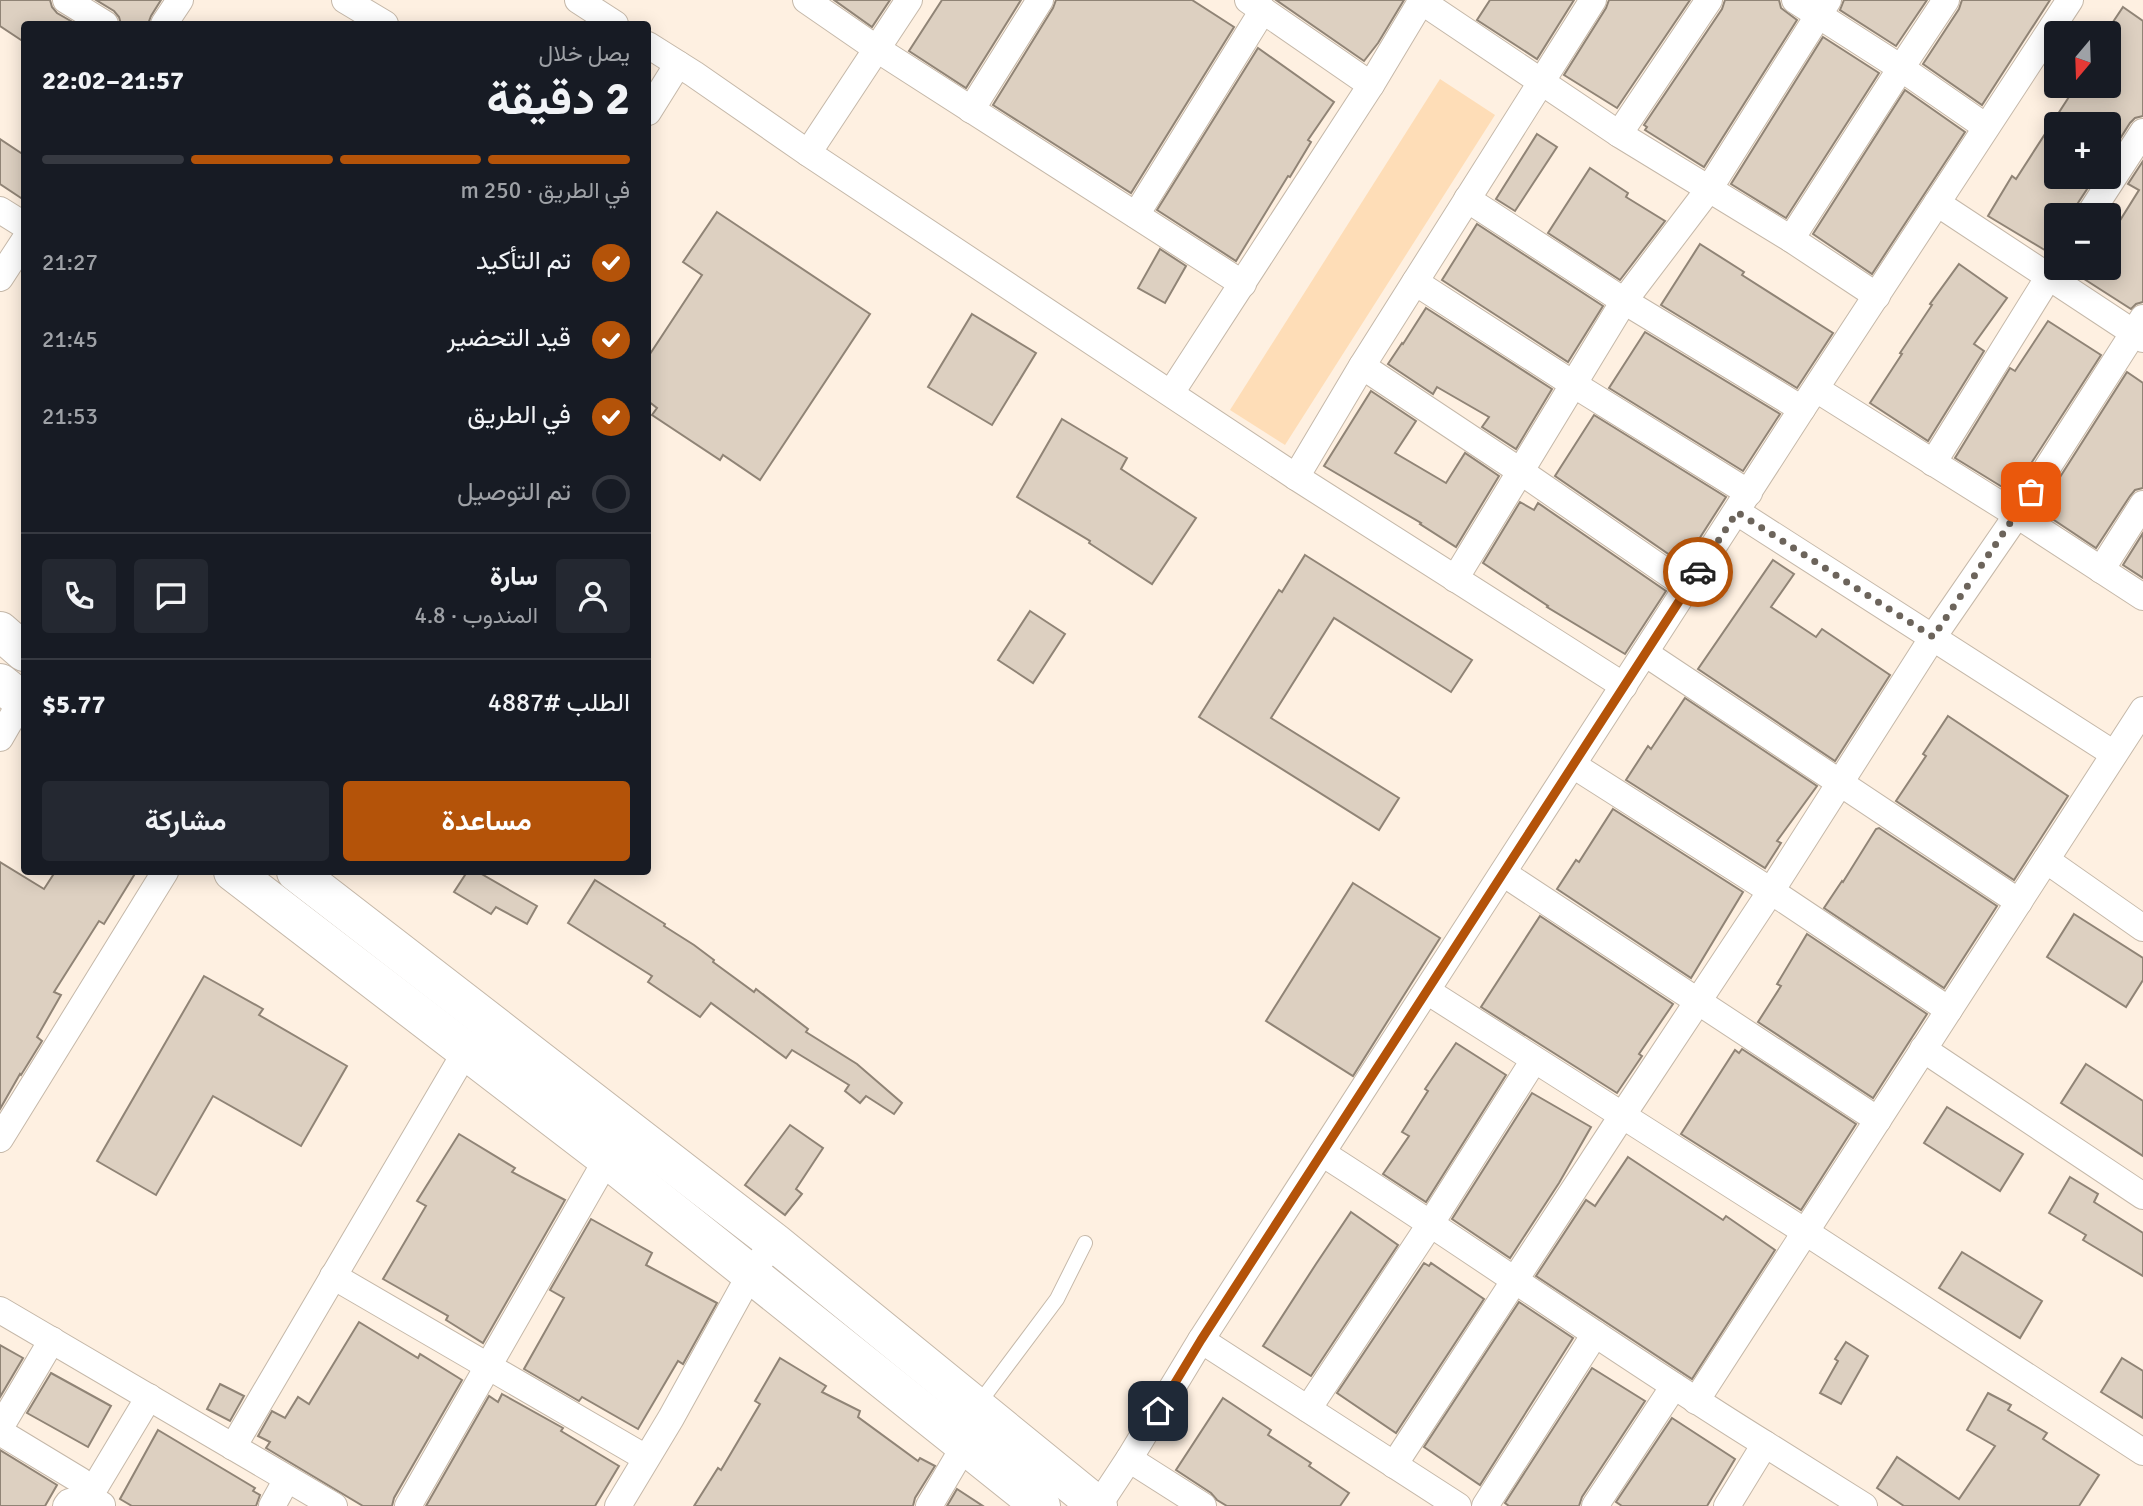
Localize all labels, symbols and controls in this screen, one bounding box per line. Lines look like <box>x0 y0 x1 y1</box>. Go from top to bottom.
north arrow <box>2044 21 2121 98</box>
map controls <box>2044 21 2121 280</box>
text: يصل خلال <box>539 39 630 68</box>
text: 21:57–22:02 <box>42 65 184 97</box>
text: 2 دقيقة <box>487 71 630 127</box>
button: + <box>2044 112 2121 189</box>
text: في الطريق · 250 m <box>460 176 630 205</box>
button: − <box>2044 203 2121 280</box>
icon: check <box>592 244 630 282</box>
text: تم التأكيد <box>476 245 571 277</box>
text: 21:27 <box>42 248 98 277</box>
icon: check <box>592 321 630 359</box>
text: قيد التحضير <box>447 322 571 354</box>
text: 21:45 <box>42 325 98 354</box>
icon: check <box>592 398 630 436</box>
text: في الطريق <box>467 399 571 431</box>
text: 21:53 <box>42 402 98 431</box>
pin <box>2001 462 2061 522</box>
icon: bag <box>2012 473 2050 511</box>
text: تم التوصيل <box>457 476 571 508</box>
courier <box>1663 537 1733 607</box>
icon: car <box>1679 553 1717 591</box>
button: phone <box>42 559 116 633</box>
button: chat <box>134 559 208 633</box>
button: person <box>556 559 630 633</box>
text: سارة <box>490 561 538 593</box>
text: المندوب · 4.8 <box>415 601 538 630</box>
text: الطلب #4887 <box>488 687 630 719</box>
text: $5.77 <box>42 689 106 721</box>
button: مشاركة <box>42 781 329 861</box>
button: مساعدة <box>343 781 630 861</box>
pin <box>1128 1381 1188 1441</box>
icon: home <box>1139 1392 1177 1430</box>

